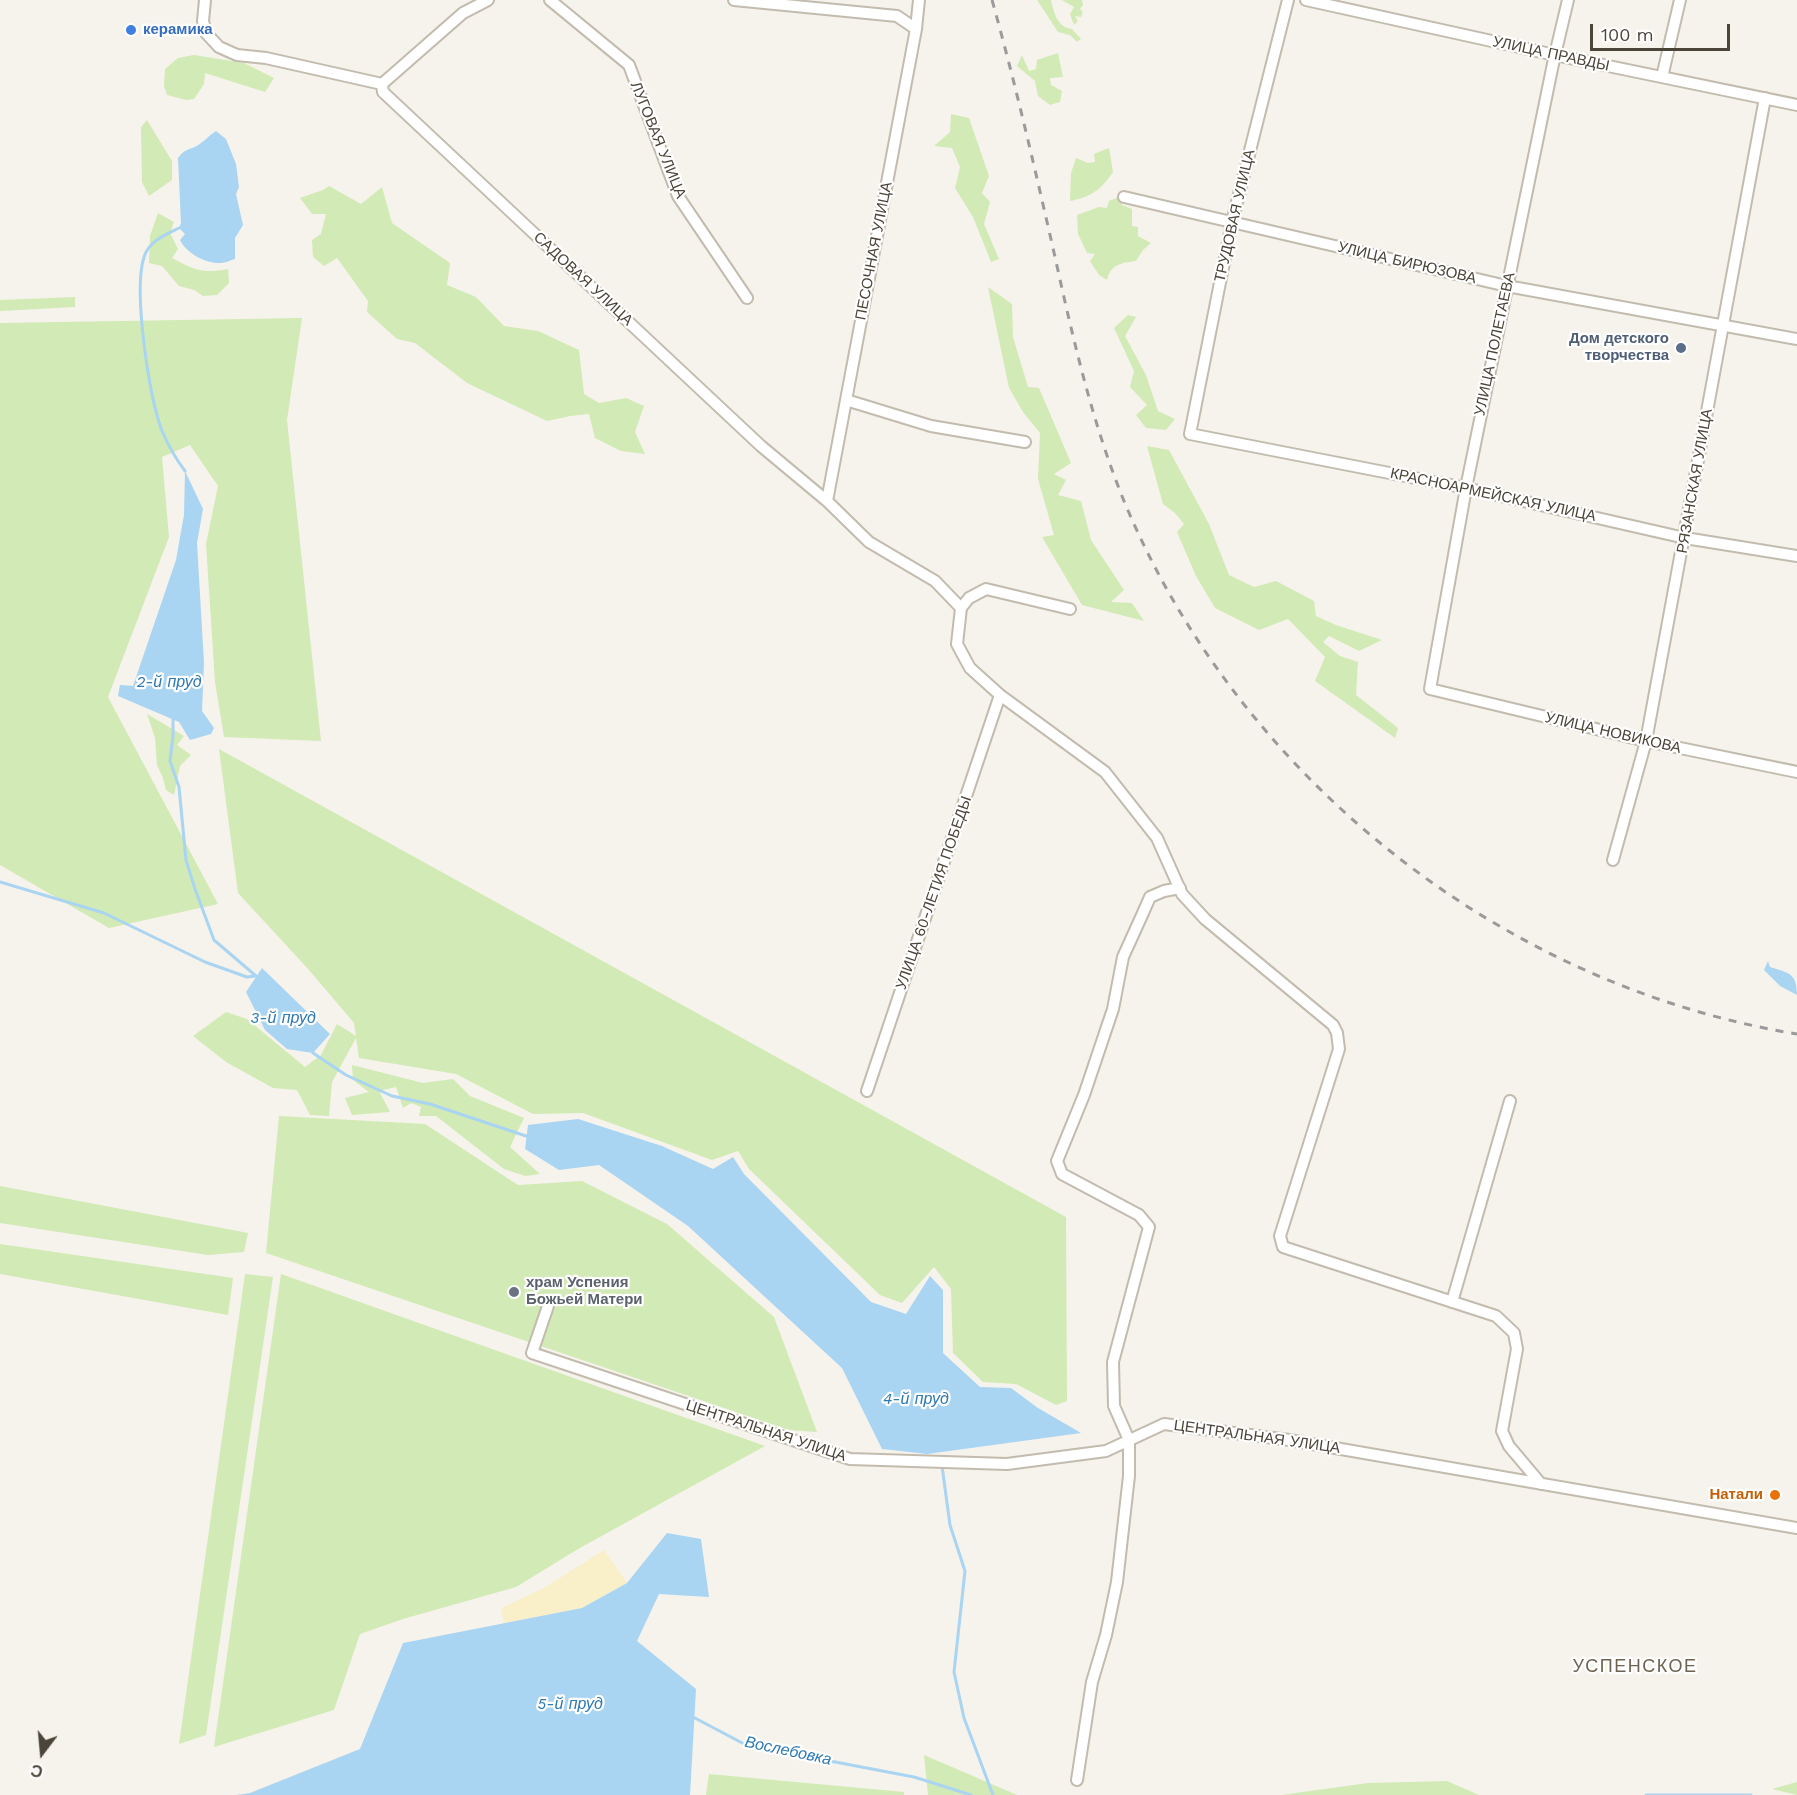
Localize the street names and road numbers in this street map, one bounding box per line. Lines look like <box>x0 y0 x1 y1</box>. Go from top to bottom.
street label: УЛИЦА ПРАВДЫ <box>1491 33 1611 75</box>
street label: ЛУГОВАЯ УЛИЦА <box>626 79 690 201</box>
street label: ТРУДОВАЯ УЛИЦА <box>1211 148 1259 284</box>
street label: ПЕСОЧНАЯ УЛИЦА <box>852 180 896 322</box>
street label: САДОВАЯ УЛИЦА <box>530 228 636 330</box>
street label: УЛИЦА БИРЮЗОВА <box>1336 238 1478 288</box>
street label: УЛИЦА ПОЛЕТАЕВА <box>1471 271 1519 417</box>
street label: РЯЗАНСКАЯ УЛИЦА <box>1673 407 1717 555</box>
street label: КРАСНОАРМЕЙСКАЯ УЛИЦА <box>1389 464 1597 526</box>
street label: УЛИЦА НОВИКОВА <box>1543 709 1683 757</box>
street label: УЛИЦА 60-ЛЕТИЯ ПОБЕДЫ <box>892 794 976 992</box>
street label: ЦЕНТРАЛЬНАЯ УЛИЦА <box>683 1397 849 1465</box>
street label: ЦЕНТРАЛЬНАЯ УЛИЦА <box>1173 1416 1341 1458</box>

